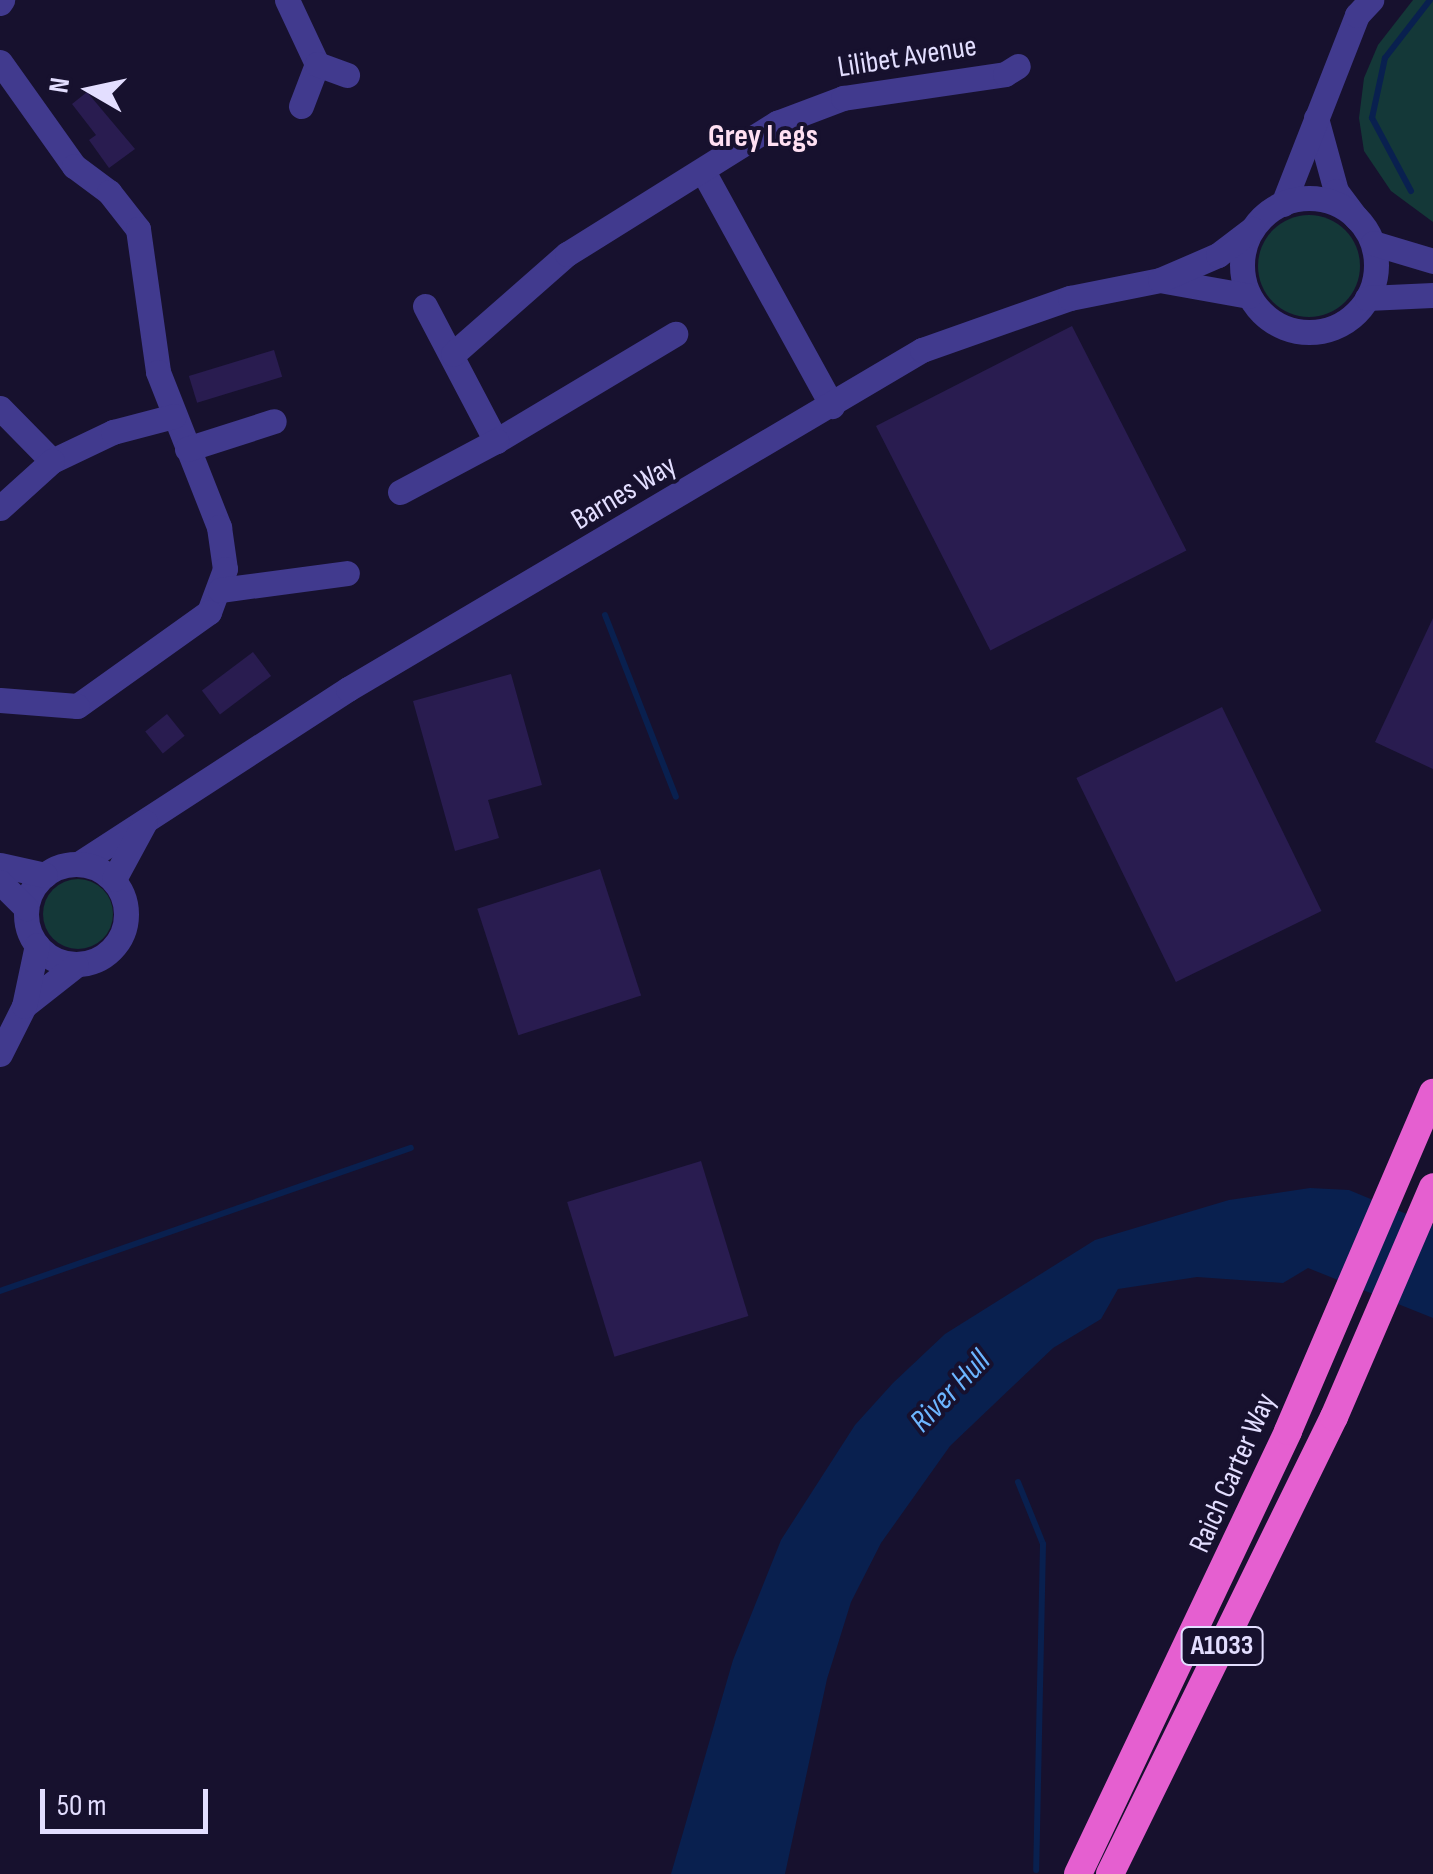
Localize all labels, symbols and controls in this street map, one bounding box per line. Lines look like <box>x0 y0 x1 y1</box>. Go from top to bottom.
street label: Lilibet Avenue <box>835 28 979 86</box>
north arrow <box>40 40 140 140</box>
text: N <box>42 75 77 95</box>
district label: Grey Legs <box>708 118 818 156</box>
street label: Barnes Way <box>565 448 683 538</box>
water label: River Hull <box>903 1343 999 1441</box>
street label: Raich Carter Way <box>1182 1388 1284 1558</box>
road number: A1033 <box>1180 1623 1264 1669</box>
scale bar <box>45 1769 212 1831</box>
text: 50 m <box>57 1788 106 1824</box>

